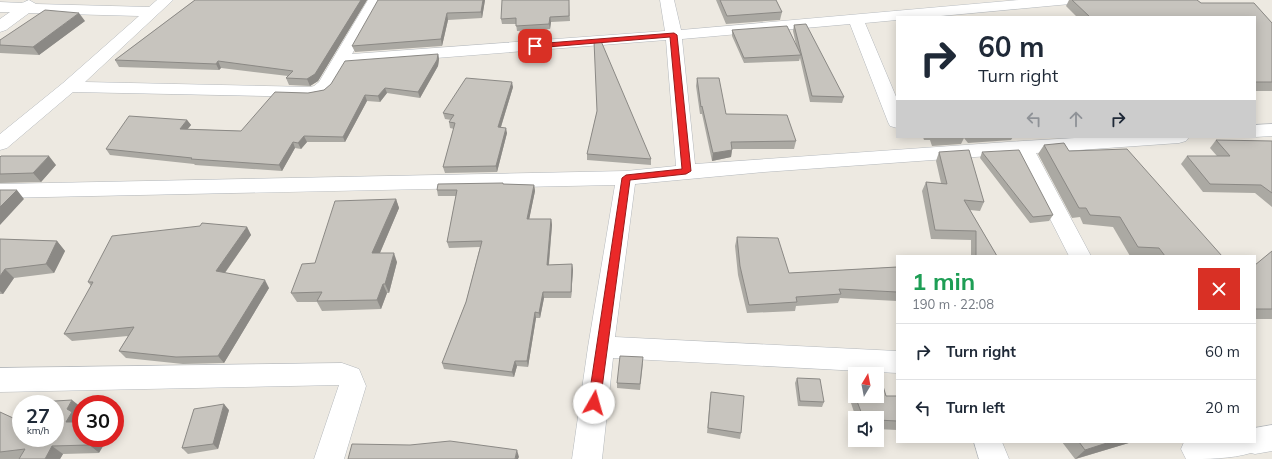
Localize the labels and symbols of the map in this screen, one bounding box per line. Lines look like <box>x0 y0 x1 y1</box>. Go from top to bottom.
pin <box>518 29 552 63</box>
north arrow <box>848 367 884 403</box>
position arrow <box>573 382 615 424</box>
speed limit sign: 30 <box>72 395 124 447</box>

